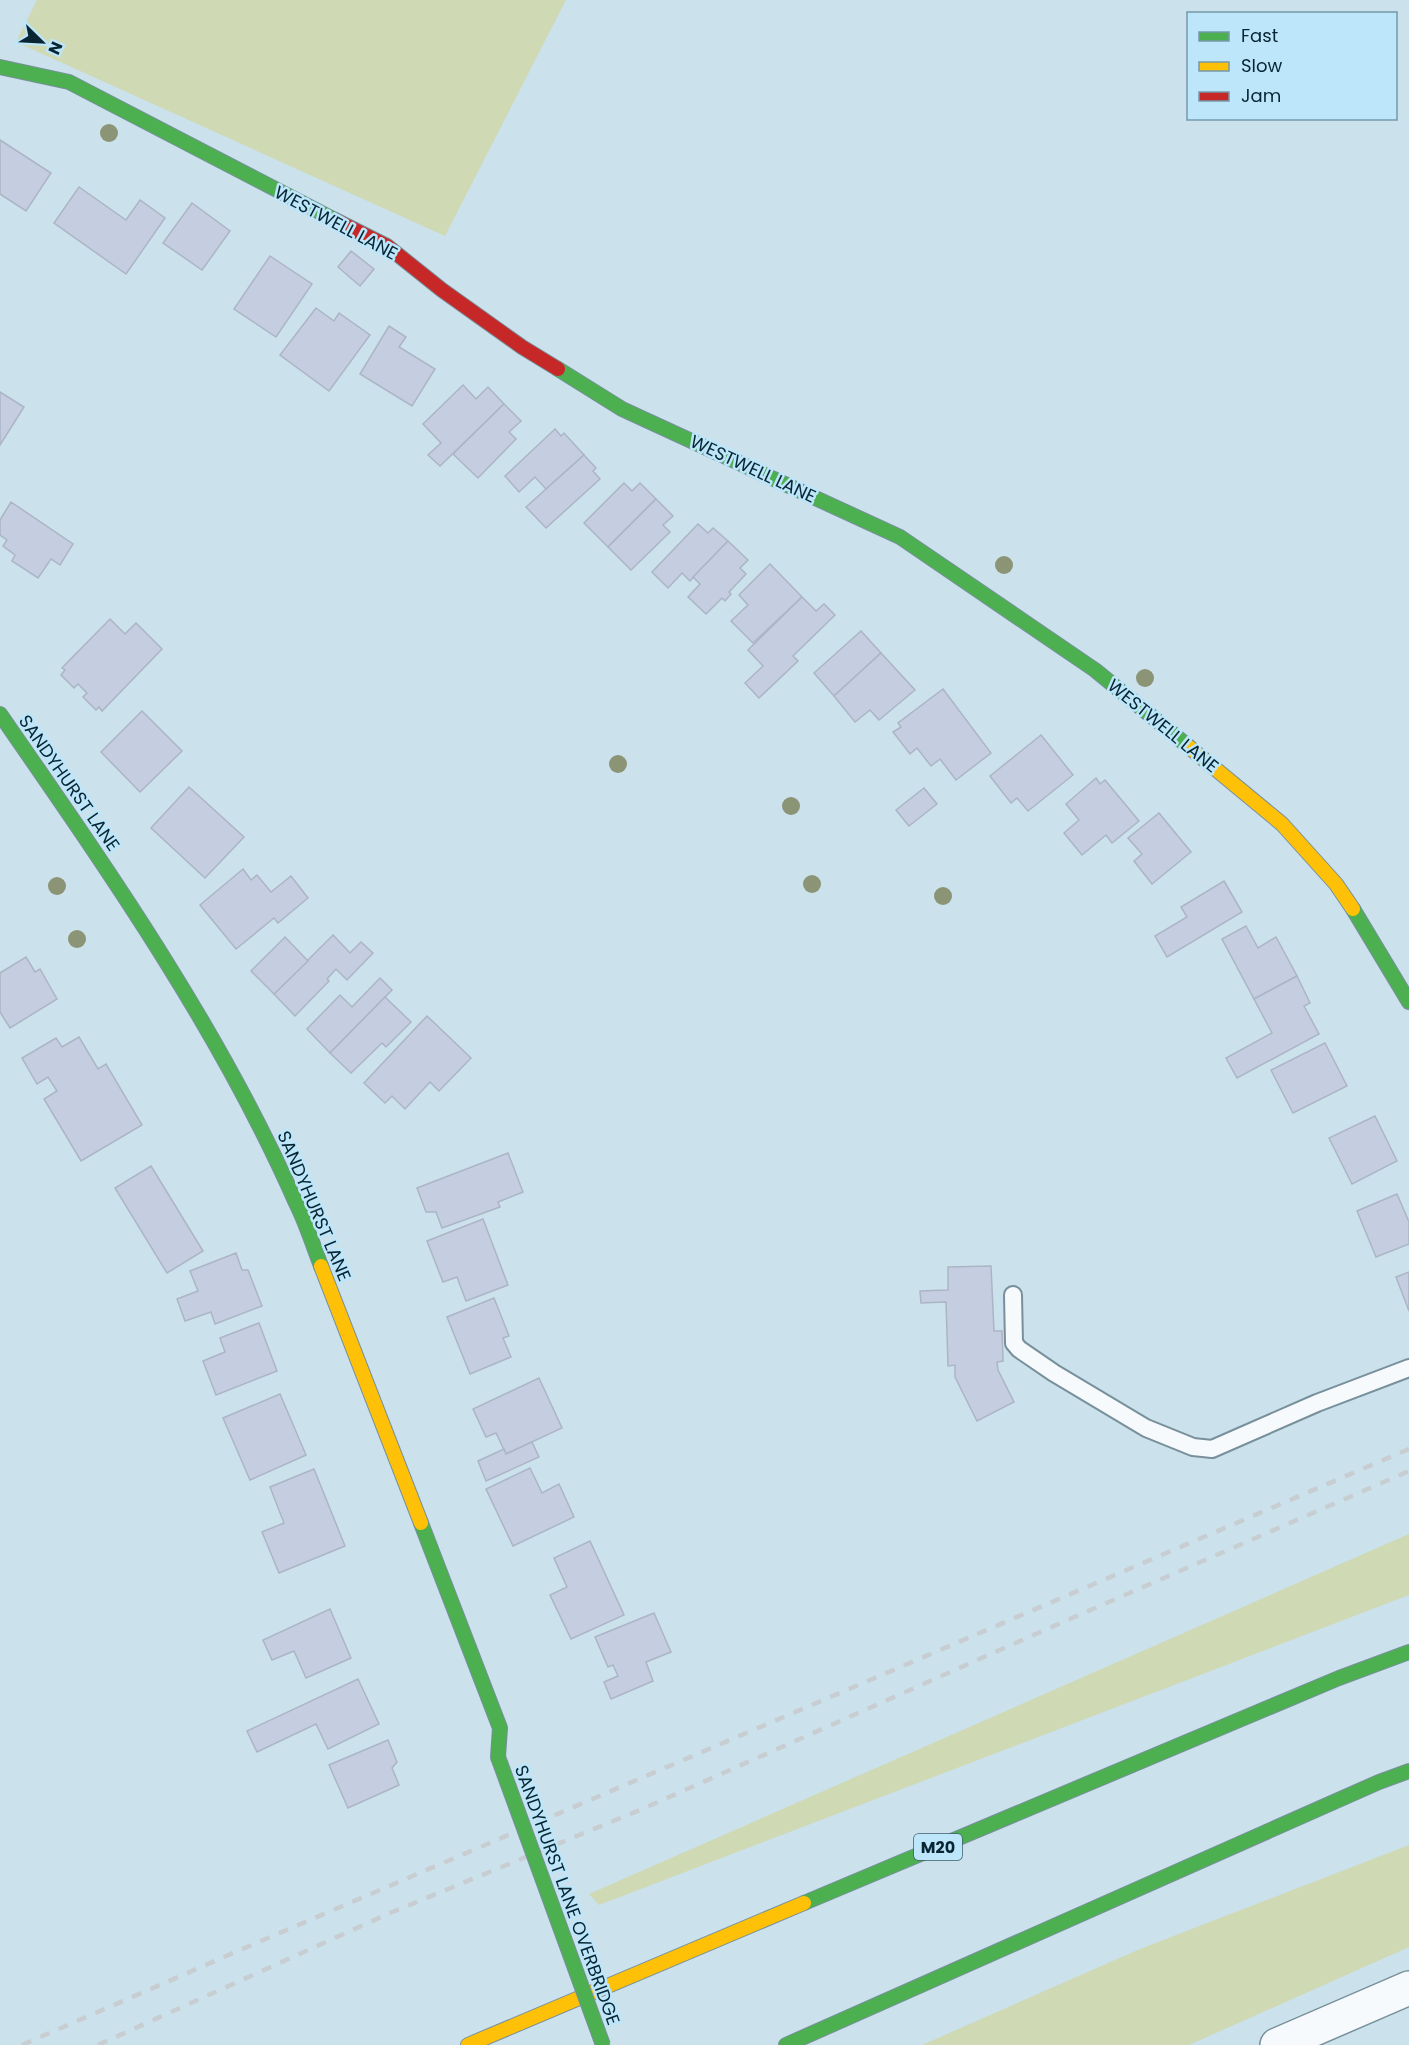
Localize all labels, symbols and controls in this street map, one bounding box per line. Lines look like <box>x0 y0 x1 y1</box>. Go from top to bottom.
north arrow <box>12 12 72 72</box>
legend <box>1187 12 1397 120</box>
text: Fast <box>1241 23 1278 48</box>
text: N <box>42 38 68 58</box>
text: Slow <box>1241 53 1283 78</box>
text: Jam <box>1241 83 1281 108</box>
street label: WESTWELL LANE <box>270 180 402 266</box>
street label: WESTWELL LANE <box>686 428 820 509</box>
street label: WESTWELL LANE <box>1103 673 1224 778</box>
street label: SANDYHURST LANE <box>13 710 126 856</box>
street label: SANDYHURST LANE <box>271 1127 357 1285</box>
street label: SANDYHURST LANE OVERBRIDGE <box>509 1761 626 2028</box>
road number: M20 <box>914 1834 962 1860</box>

